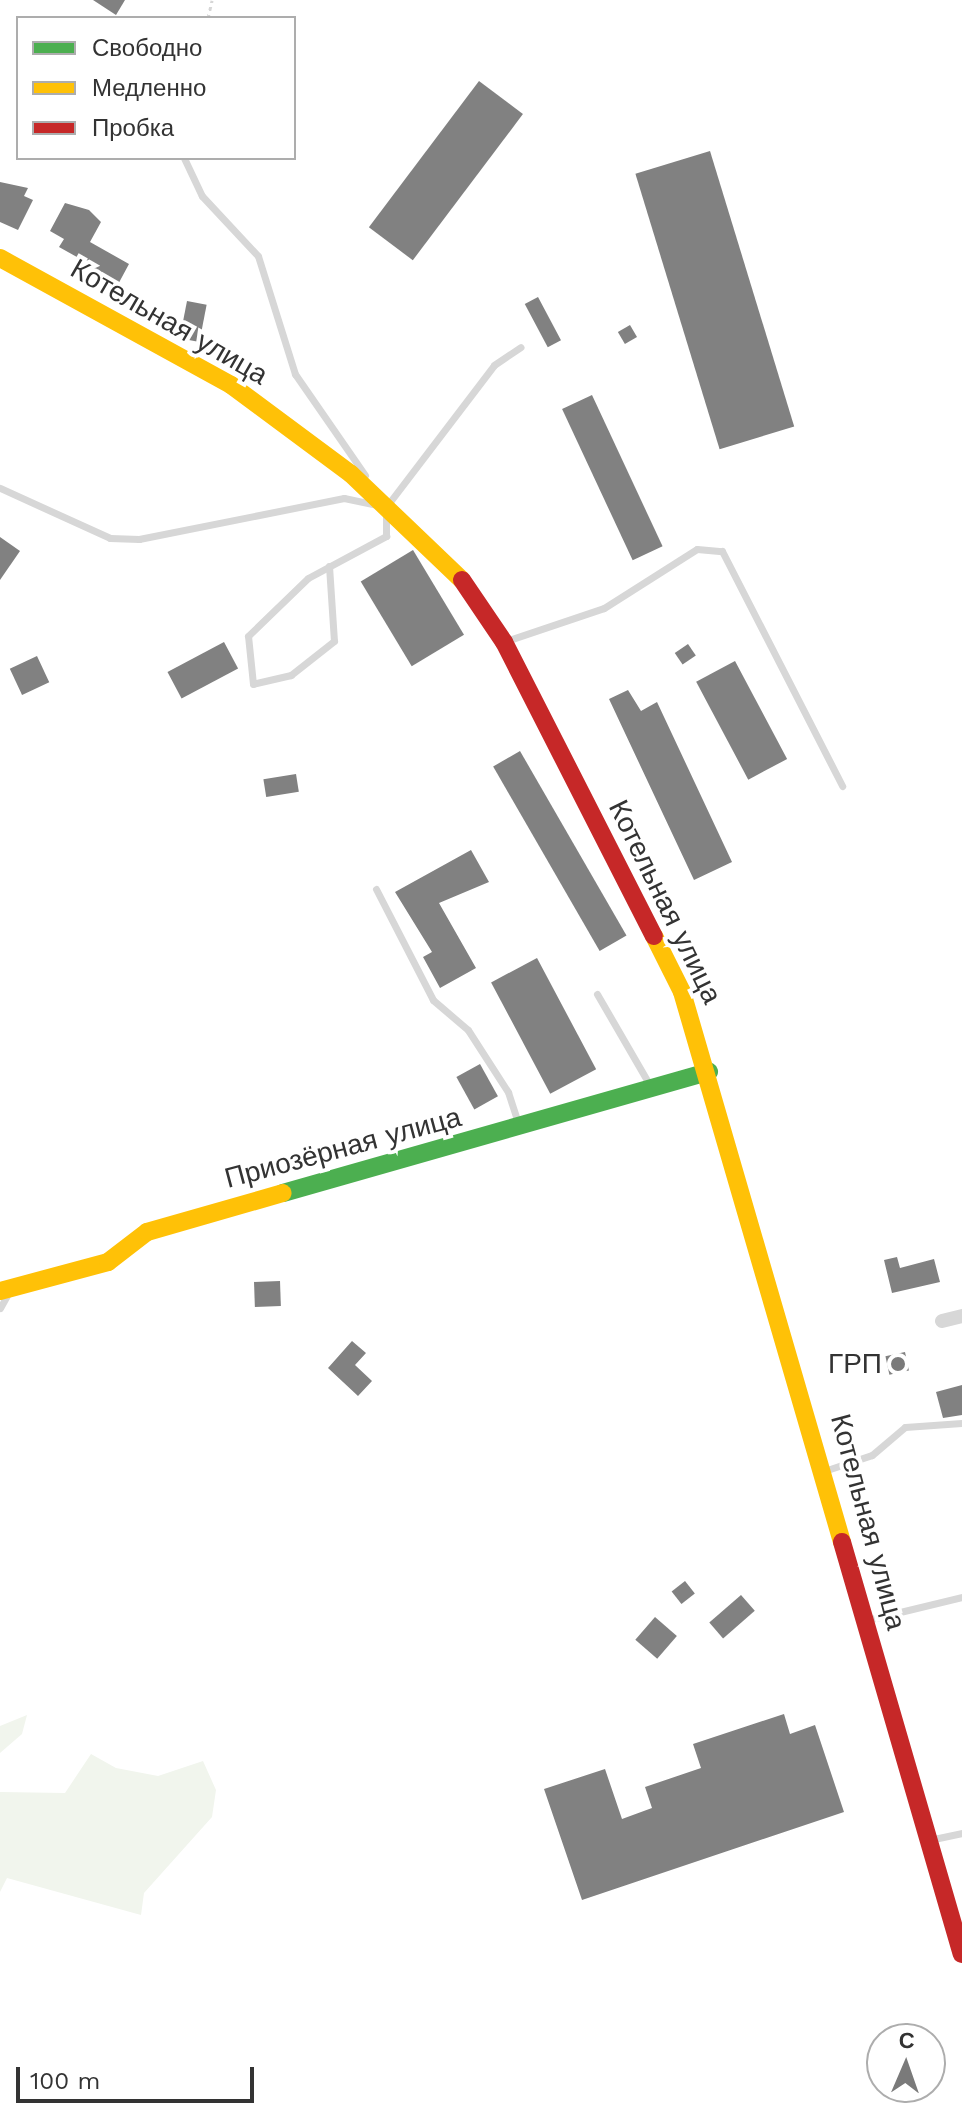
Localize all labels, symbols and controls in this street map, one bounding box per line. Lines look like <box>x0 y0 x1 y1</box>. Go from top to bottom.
legend <box>16 16 296 160</box>
text: Свободно <box>92 34 202 62</box>
text: Медленно <box>92 74 206 102</box>
text: Пробка <box>92 114 174 142</box>
street label: Котельная улица <box>64 252 274 392</box>
street label: Котельная улица <box>601 795 729 1009</box>
street label: Приозёрная улица <box>221 1100 465 1196</box>
place label: ГРП <box>828 1347 882 1381</box>
marker: ГРП <box>889 1355 907 1373</box>
street label: Котельная улица <box>823 1410 913 1634</box>
north arrow <box>866 2023 946 2103</box>
text: С <box>898 2028 915 2053</box>
scale bar <box>20 2051 258 2101</box>
text: 100 m <box>30 2067 100 2095</box>

